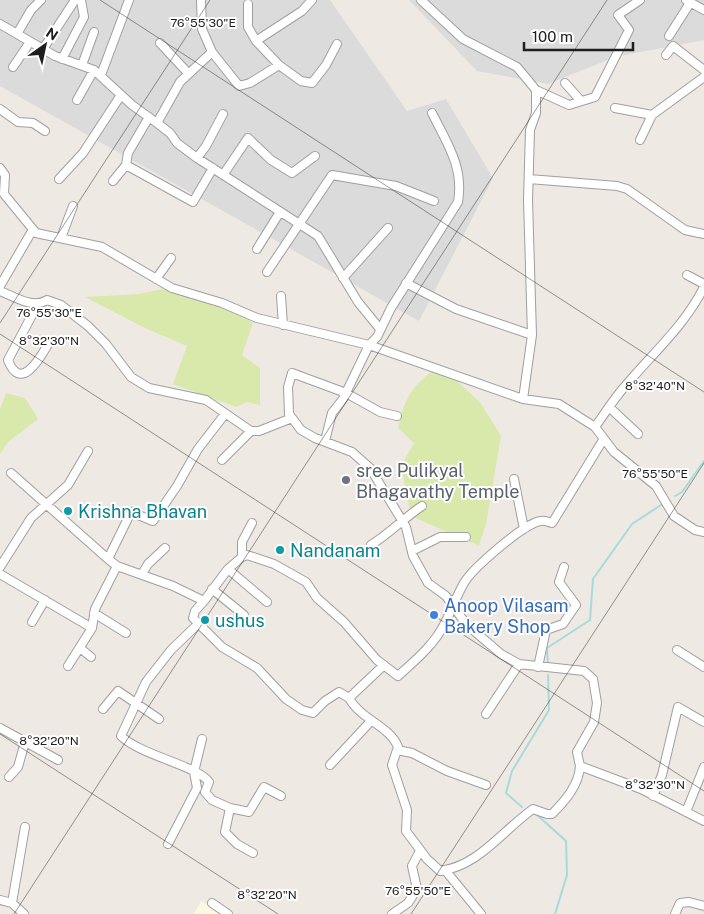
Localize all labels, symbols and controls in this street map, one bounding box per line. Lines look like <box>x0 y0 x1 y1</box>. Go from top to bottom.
text: 76°55'30"E <box>170 16 236 30</box>
north arrow <box>20 20 70 70</box>
scale bar <box>524 20 633 52</box>
text: N <box>43 24 61 44</box>
text: 100 m <box>532 28 573 45</box>
text: 76°55'30"E <box>16 306 82 320</box>
text: 8°32'30"N <box>19 334 79 348</box>
text: 8°32'40"N <box>625 379 685 393</box>
place label: sree Pulikyal Bhagavathy Temple <box>356 460 520 502</box>
text: 76°55'50"E <box>622 467 688 481</box>
marker: sree Pulikyal Bhagavathy Temple <box>340 474 352 486</box>
place label: Krishna Bhavan <box>78 501 207 522</box>
marker: Krishna Bhavan <box>62 505 74 517</box>
place label: Nandanam <box>290 540 380 561</box>
marker: Nandanam <box>274 544 286 556</box>
place label: Anoop Vilasam Bakery Shop <box>444 595 569 637</box>
marker: Anoop Vilasam Bakery Shop <box>428 609 440 621</box>
place label: ushus <box>215 610 265 631</box>
marker: ushus <box>199 614 211 626</box>
text: 8°32'20"N <box>19 734 79 748</box>
text: 8°32'30"N <box>625 778 685 792</box>
text: 76°55'50"E <box>385 884 451 898</box>
text: 8°32'20"N <box>237 888 297 902</box>

